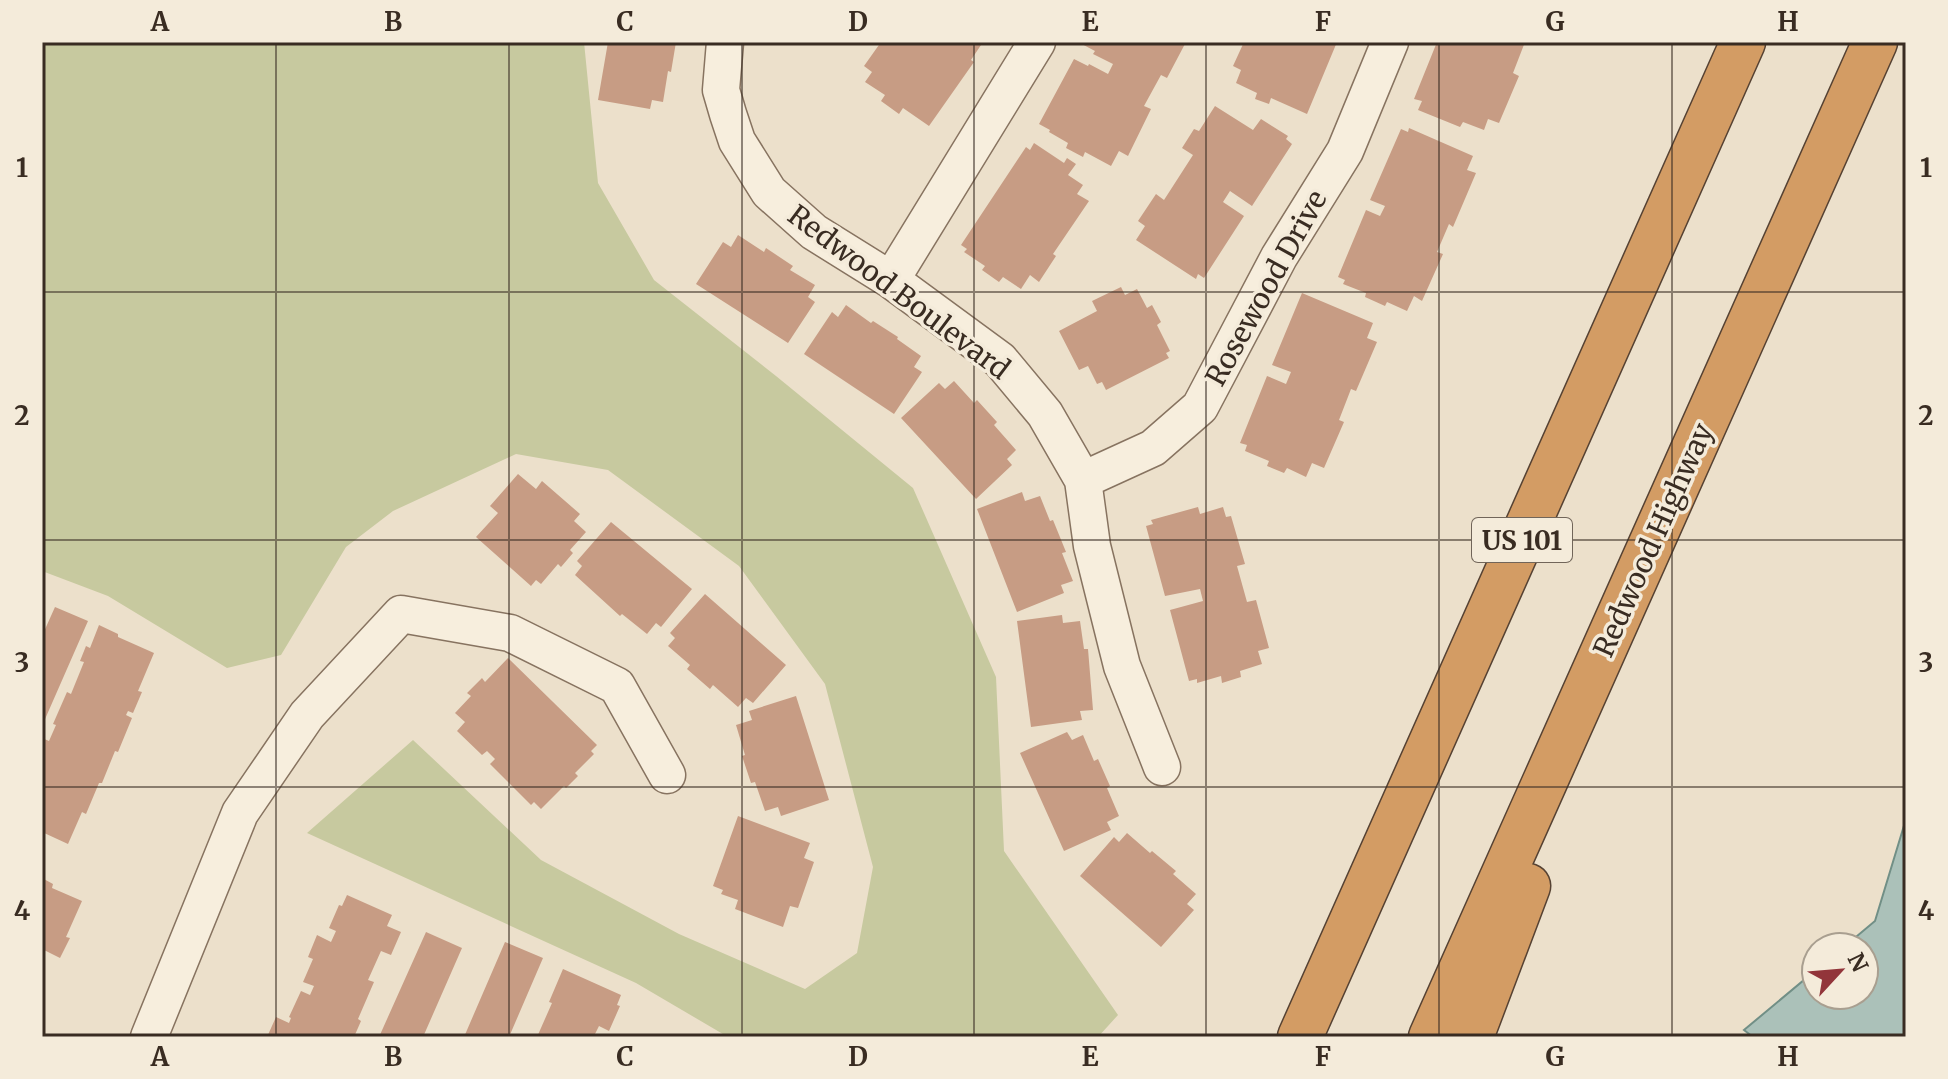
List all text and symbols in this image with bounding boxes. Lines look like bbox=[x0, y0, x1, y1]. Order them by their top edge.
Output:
text: A bbox=[150, 5, 170, 38]
text: B bbox=[384, 5, 402, 38]
text: C bbox=[616, 5, 634, 38]
text: D bbox=[848, 5, 868, 38]
text: E bbox=[1082, 5, 1099, 38]
text: F bbox=[1315, 5, 1331, 38]
text: G bbox=[1546, 5, 1565, 38]
text: H bbox=[1777, 5, 1799, 38]
text: 1 bbox=[16, 151, 28, 184]
text: 1 bbox=[1920, 151, 1932, 184]
street label: Rosewood Drive bbox=[1197, 184, 1335, 392]
street label: Redwood Boulevard bbox=[781, 197, 1017, 387]
text: 2 bbox=[14, 399, 30, 432]
text: 2 bbox=[1918, 399, 1934, 432]
street label: Redwood Highway bbox=[1585, 417, 1721, 663]
road number: US 101 bbox=[1472, 518, 1572, 562]
text: 3 bbox=[15, 646, 29, 679]
text: 3 bbox=[1919, 646, 1933, 679]
text: 4 bbox=[14, 894, 31, 927]
text: 4 bbox=[1918, 894, 1935, 927]
north arrow bbox=[1800, 931, 1880, 1011]
text: N bbox=[1842, 948, 1875, 977]
text: A bbox=[150, 1040, 170, 1073]
text: B bbox=[384, 1040, 402, 1073]
text: C bbox=[616, 1040, 634, 1073]
text: D bbox=[848, 1040, 868, 1073]
text: E bbox=[1082, 1040, 1099, 1073]
text: F bbox=[1315, 1040, 1331, 1073]
text: G bbox=[1546, 1040, 1565, 1073]
text: H bbox=[1777, 1040, 1799, 1073]

